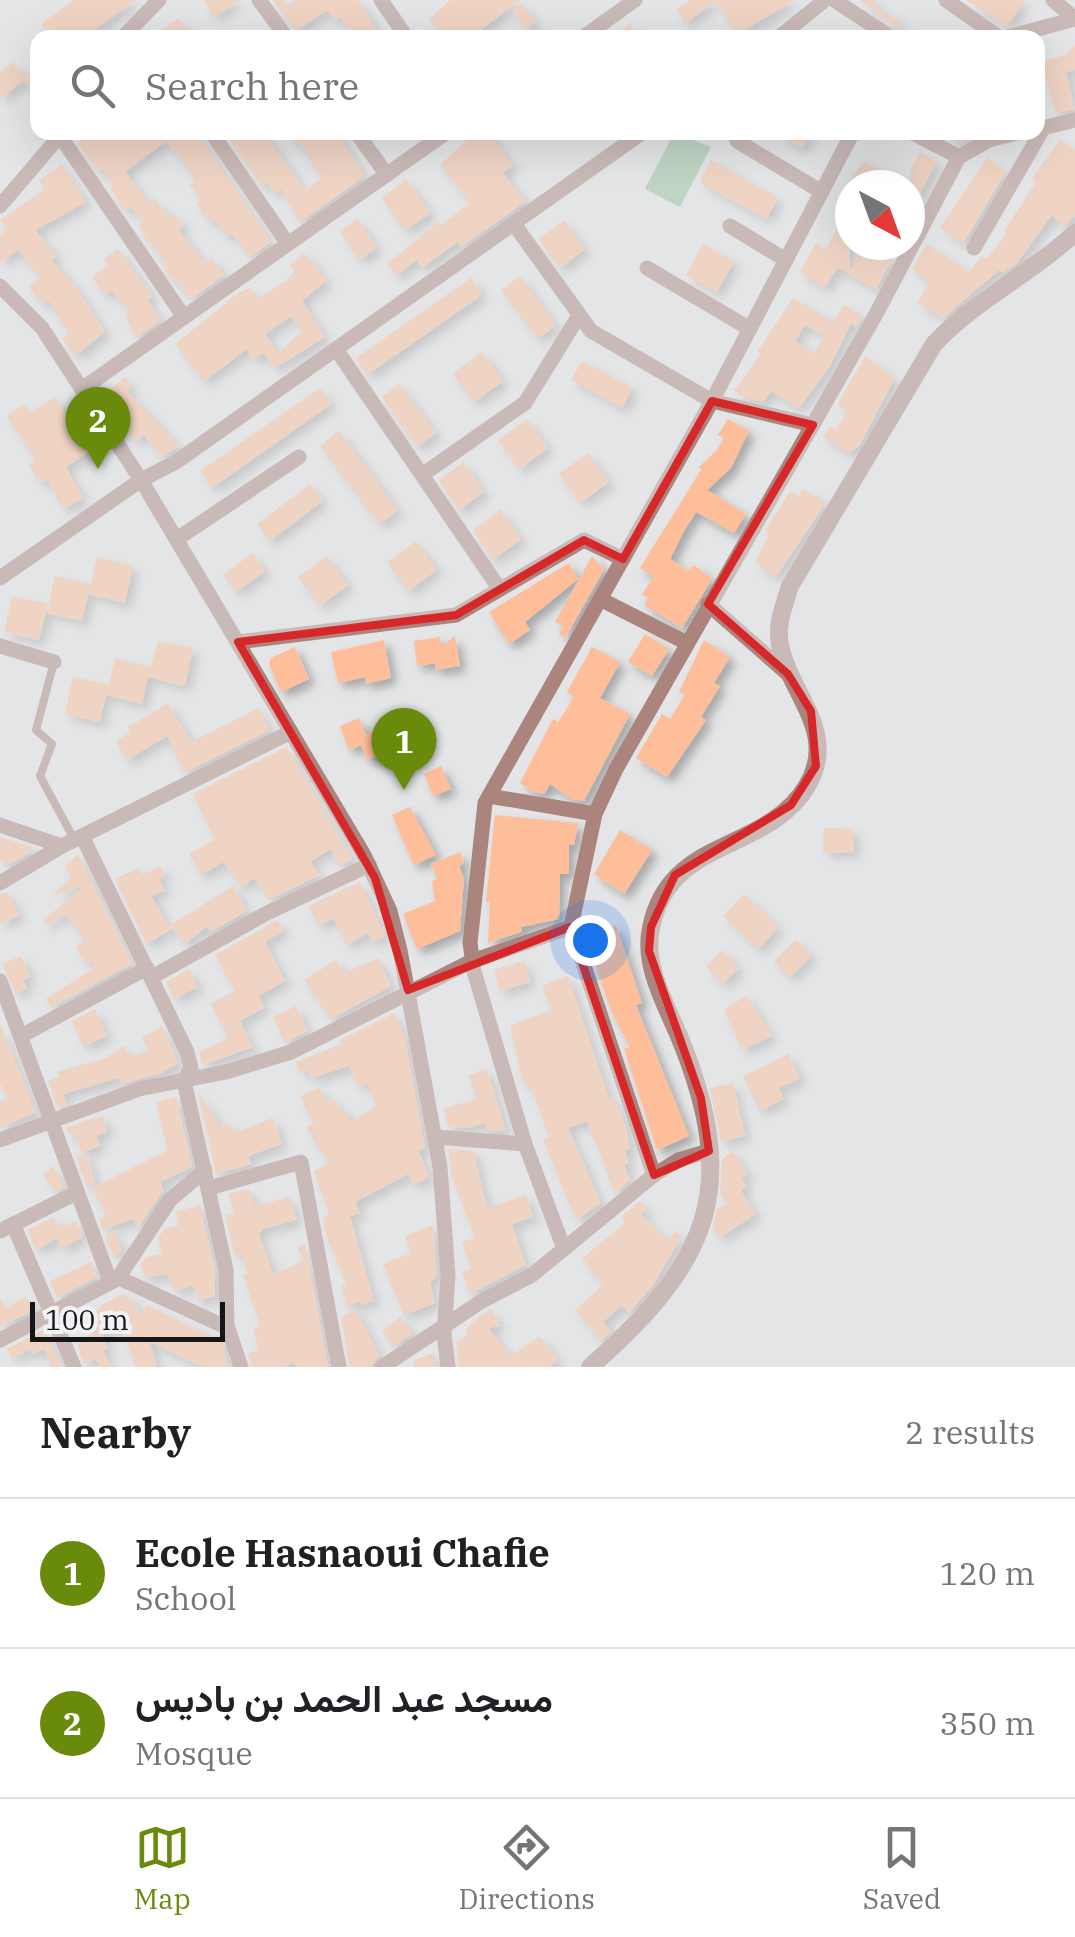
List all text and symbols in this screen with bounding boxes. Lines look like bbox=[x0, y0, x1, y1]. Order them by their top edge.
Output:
search box bbox=[30, 30, 1045, 140]
icon: search bbox=[65, 58, 120, 113]
text: Search here bbox=[145, 61, 359, 110]
north arrow bbox=[835, 170, 925, 260]
pin: 2 bbox=[66, 386, 130, 469]
pin: 1 bbox=[372, 708, 436, 790]
your location bbox=[565, 915, 616, 966]
scale bar bbox=[30, 1297, 225, 1342]
text: 100 m bbox=[45, 1301, 129, 1338]
text: Nearby bbox=[40, 1405, 191, 1460]
text: 2 results bbox=[905, 1411, 1035, 1453]
text: Ecole Hasnaoui Chafie bbox=[135, 1528, 550, 1577]
text: 1 bbox=[63, 1552, 82, 1594]
text: 120 m bbox=[939, 1552, 1035, 1594]
text: School bbox=[135, 1577, 236, 1619]
text: مسجد عبد الحمد بن باديس bbox=[135, 1673, 553, 1722]
text: 2 bbox=[63, 1702, 82, 1744]
text: 350 m bbox=[939, 1702, 1035, 1744]
text: Mosque bbox=[135, 1732, 253, 1774]
tab: Map bbox=[134, 1820, 191, 1917]
tab: Directions bbox=[458, 1820, 595, 1917]
tab: Saved bbox=[863, 1820, 941, 1917]

